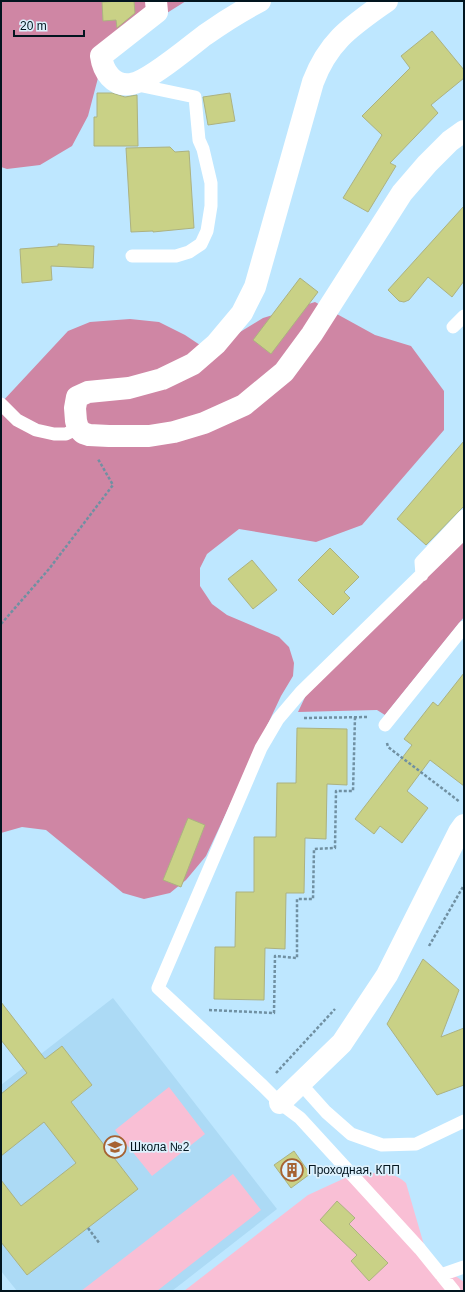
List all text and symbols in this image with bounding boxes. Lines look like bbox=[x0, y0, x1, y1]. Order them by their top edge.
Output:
scale bar bbox=[14, 12, 84, 38]
text: 20 m bbox=[20, 19, 47, 33]
school or university icon: Школа №2 bbox=[102, 1134, 128, 1160]
place label: Школа №2 bbox=[130, 1140, 190, 1154]
building icon: Проходная, КПП bbox=[279, 1157, 305, 1183]
place label: Проходная, КПП bbox=[308, 1163, 400, 1177]

